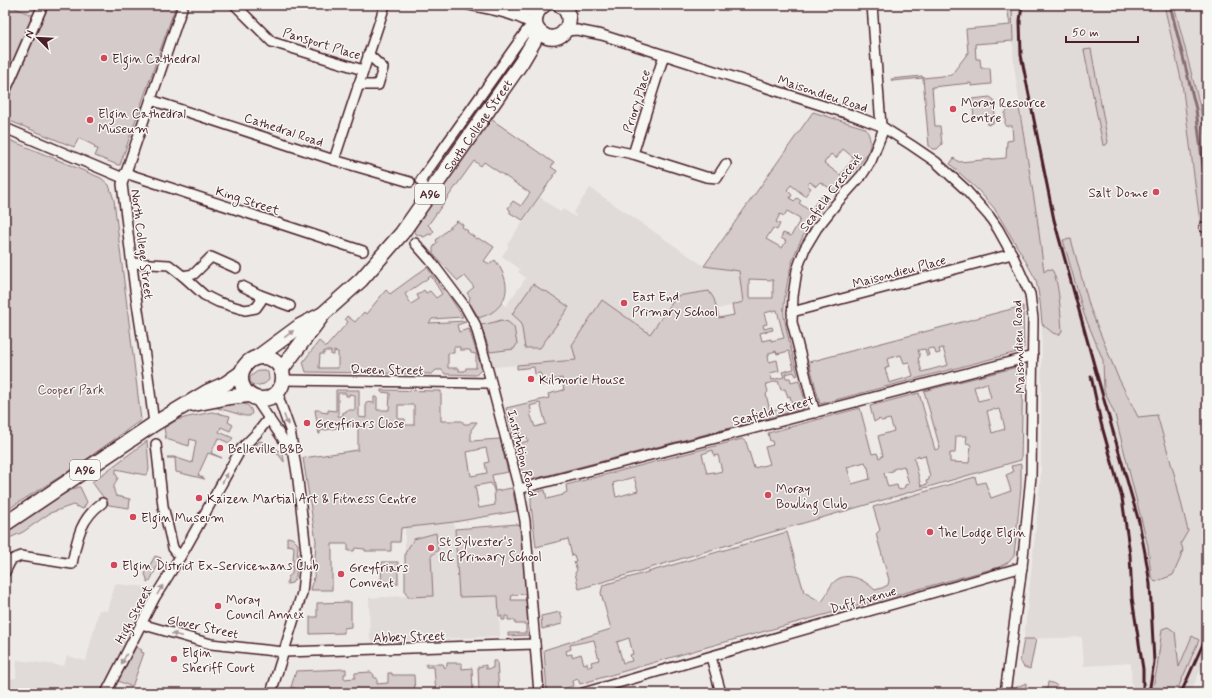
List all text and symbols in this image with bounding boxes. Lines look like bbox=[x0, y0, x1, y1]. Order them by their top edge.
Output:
north arrow bbox=[18, 18, 58, 58]
scale bar bbox=[1066, 18, 1138, 44]
street label: Pansport Place bbox=[281, 25, 363, 64]
text: 50 m bbox=[1072, 25, 1099, 41]
text: N bbox=[22, 28, 38, 41]
place label: Elgin Cathedral bbox=[112, 51, 200, 70]
marker: Elgin Cathedral bbox=[99, 53, 109, 63]
street label: Priory Place bbox=[620, 68, 655, 135]
street label: Maisondieu Road bbox=[775, 72, 870, 117]
street label: South College Street bbox=[441, 76, 517, 176]
place label: Moray Resource Centre bbox=[961, 95, 1046, 127]
marker: Moray Resource Centre bbox=[948, 104, 958, 114]
place label: Elgin Cathedral Museum bbox=[98, 106, 186, 138]
street label: Cathedral Road bbox=[242, 110, 325, 151]
marker: Elgin Cathedral Museum bbox=[85, 115, 95, 125]
street label: Seafield Crescent bbox=[796, 150, 866, 236]
street label: King Street bbox=[213, 183, 282, 221]
road number: A96 bbox=[415, 184, 445, 204]
place label: Salt Dome bbox=[1089, 185, 1148, 202]
marker: Salt Dome bbox=[1151, 187, 1161, 197]
street label: North College Street bbox=[126, 188, 157, 300]
street label: Maisondieu Place bbox=[851, 252, 948, 293]
place label: East End Primary School bbox=[632, 289, 718, 321]
marker: East End Primary School bbox=[619, 298, 629, 308]
street label: Maisondieu Road bbox=[1009, 300, 1030, 394]
one-way arrow bbox=[284, 329, 295, 338]
street label: Queen Street bbox=[350, 361, 424, 380]
place label: Kilmorie House bbox=[539, 372, 625, 389]
marker: Kilmorie House bbox=[526, 374, 536, 384]
park label: Cooper Park bbox=[37, 382, 105, 399]
street label: Seafield Street bbox=[731, 392, 816, 431]
street label: Institution Road bbox=[503, 408, 541, 499]
one-way arrow bbox=[284, 415, 290, 427]
place label: Greyfriars Close bbox=[315, 416, 405, 433]
marker: Greyfriars Close bbox=[302, 418, 312, 428]
place label: Belleville B&B bbox=[228, 441, 303, 458]
marker: Belleville B&B bbox=[215, 443, 225, 453]
road number: A96 bbox=[70, 460, 100, 480]
one-way arrow bbox=[222, 472, 229, 484]
place label: Moray Bowling Club bbox=[776, 481, 848, 515]
marker: Moray Bowling Club bbox=[763, 490, 773, 500]
place label: Kaizen Martial Art & Fitness Centre bbox=[207, 491, 417, 508]
marker: Kaizen Martial Art & Fitness Centre bbox=[194, 493, 204, 503]
place label: Elgin Museum bbox=[141, 510, 224, 529]
marker: Elgin Museum bbox=[128, 512, 138, 522]
place label: The Lodge Elgin bbox=[938, 525, 1026, 544]
marker: The Lodge Elgin bbox=[925, 527, 935, 537]
place label: St Sylvester's RC Primary School bbox=[439, 534, 542, 566]
marker: St Sylvester's RC Primary School bbox=[426, 543, 436, 553]
place label: Elgin District Ex-Servicemans Club bbox=[122, 558, 319, 577]
marker: Elgin District Ex-Servicemans Club bbox=[109, 560, 119, 570]
place label: Greyfriars Convent bbox=[349, 560, 408, 592]
marker: Greyfriars Convent bbox=[336, 569, 346, 579]
street label: High Street bbox=[112, 582, 159, 648]
street label: Duff Avenue bbox=[828, 583, 899, 618]
one-way arrow bbox=[156, 584, 163, 596]
place label: Moray Council Annex bbox=[226, 592, 304, 624]
marker: Moray Council Annex bbox=[213, 601, 223, 611]
street label: Glover Street bbox=[166, 612, 240, 643]
street label: Abbey Street bbox=[373, 628, 445, 647]
one-way arrow bbox=[170, 631, 183, 637]
place label: Elgin Sheriff Court bbox=[182, 645, 255, 677]
one-way arrow bbox=[120, 653, 127, 665]
marker: Elgin Sheriff Court bbox=[169, 654, 179, 664]

